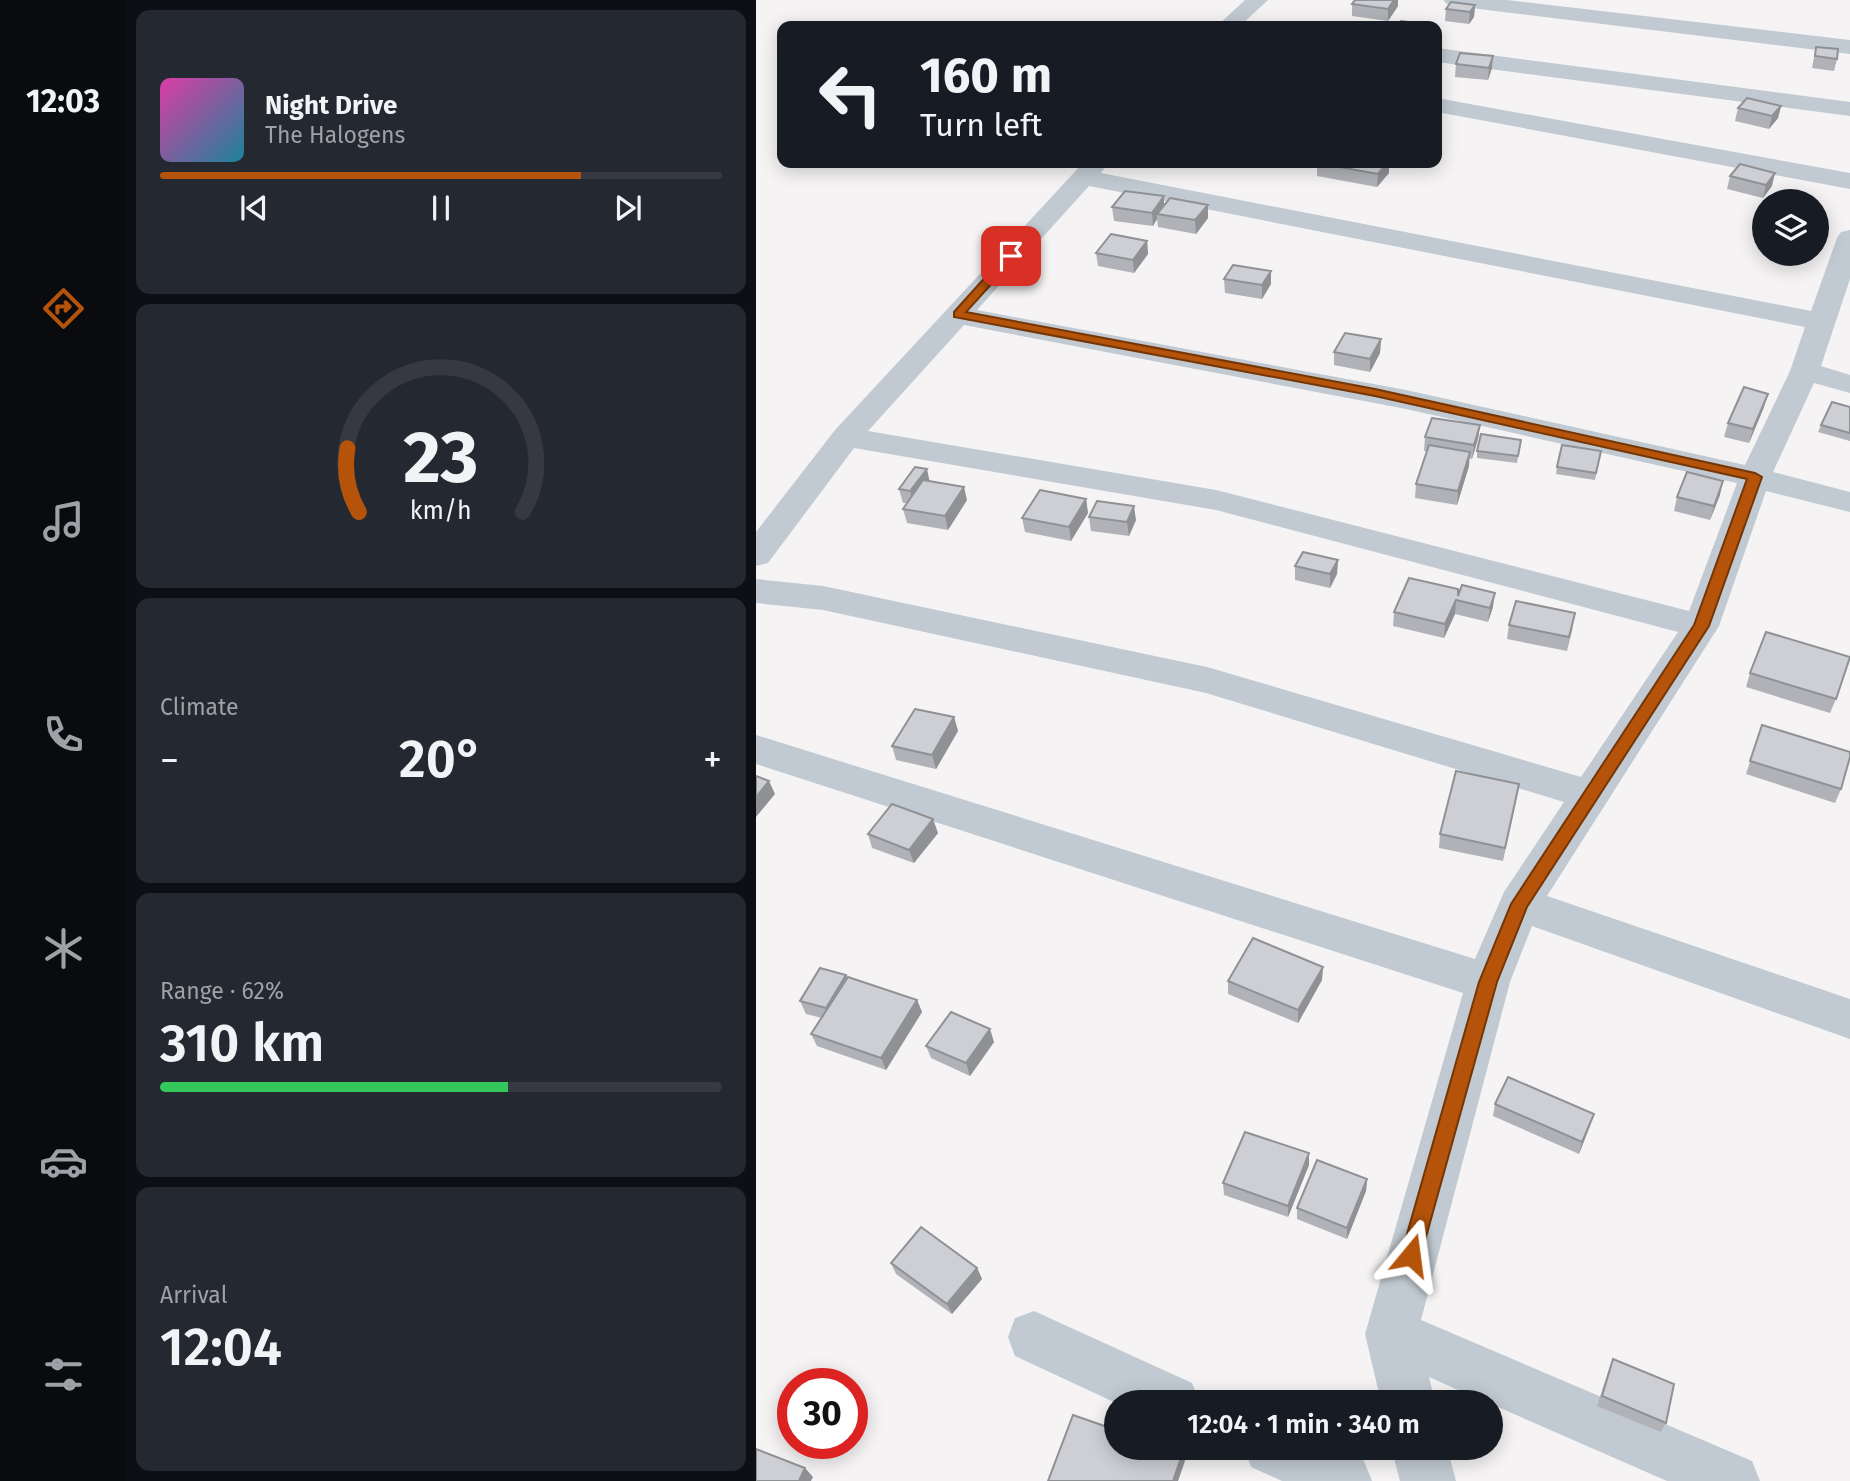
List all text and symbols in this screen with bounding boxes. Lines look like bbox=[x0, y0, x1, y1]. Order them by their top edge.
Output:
text: 160 m bbox=[920, 46, 1052, 105]
icon: left bbox=[805, 49, 896, 140]
text: 12:03 bbox=[26, 82, 100, 120]
text: Night Drive bbox=[265, 90, 397, 121]
text: Turn left bbox=[920, 106, 1042, 144]
text: The Halogens bbox=[265, 121, 405, 149]
icon: previous bbox=[235, 189, 273, 227]
icon: pause bbox=[422, 189, 460, 227]
icon: next bbox=[609, 189, 647, 227]
map controls bbox=[1752, 189, 1829, 266]
button: layers bbox=[1752, 189, 1829, 266]
pin bbox=[981, 226, 1041, 286]
icon: arrive bbox=[992, 237, 1030, 275]
icon: directions bbox=[39, 284, 88, 333]
text: 23 bbox=[403, 415, 479, 502]
text: km/h bbox=[410, 496, 472, 526]
icon: music bbox=[39, 497, 88, 546]
text: Climate bbox=[160, 693, 239, 721]
icon: phone bbox=[39, 710, 88, 759]
text: 20° bbox=[399, 728, 483, 791]
text: − bbox=[160, 737, 179, 783]
text: + bbox=[703, 737, 722, 783]
icon: climate bbox=[39, 924, 88, 973]
text: Range · 62% bbox=[160, 977, 284, 1005]
text: 310 km bbox=[160, 1012, 324, 1075]
icon: car bbox=[39, 1137, 88, 1186]
position arrow bbox=[1374, 1218, 1448, 1292]
text: Arrival bbox=[160, 1281, 227, 1309]
text: 12:04 bbox=[160, 1316, 282, 1379]
icon: filters bbox=[39, 1350, 88, 1399]
speed limit sign: 30 bbox=[777, 1368, 868, 1459]
text: 12:04 · 1 min · 340 m bbox=[1187, 1409, 1420, 1440]

